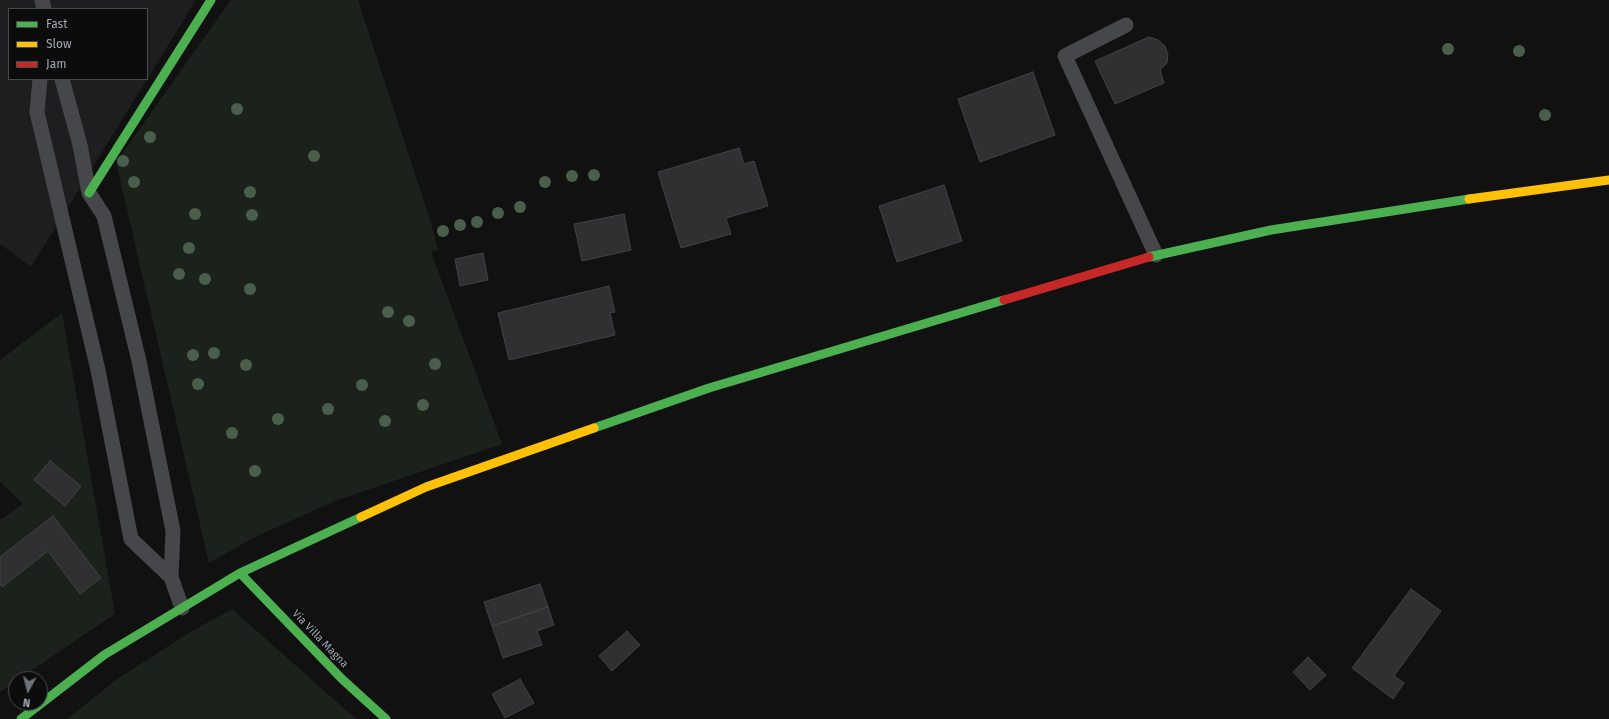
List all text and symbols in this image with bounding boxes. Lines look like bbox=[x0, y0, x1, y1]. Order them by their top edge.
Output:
legend bbox=[8, 8, 148, 80]
text: Fast bbox=[46, 17, 68, 31]
text: Slow bbox=[46, 37, 72, 51]
text: Jam bbox=[46, 57, 66, 71]
street label: Via Villa Magna bbox=[289, 607, 351, 671]
north arrow bbox=[8, 671, 48, 711]
text: N bbox=[22, 696, 31, 709]

